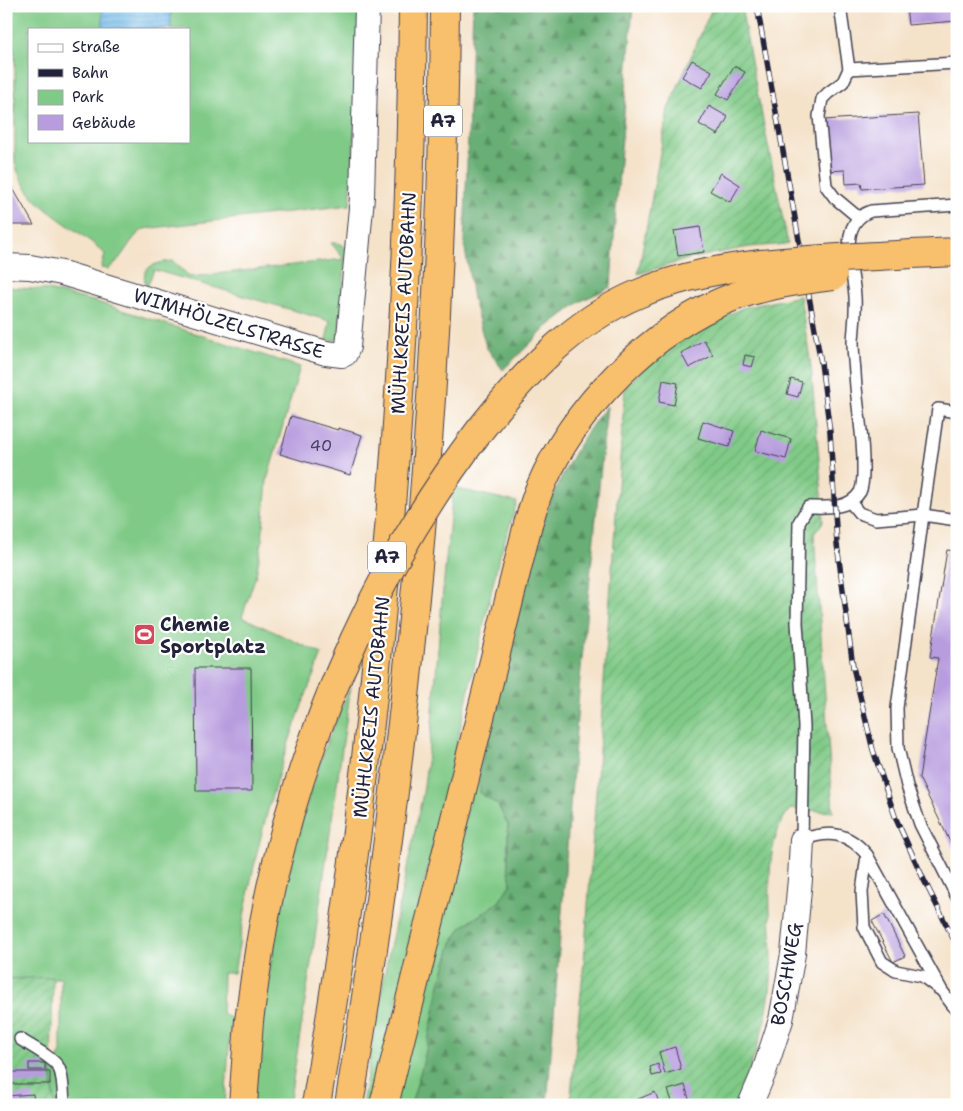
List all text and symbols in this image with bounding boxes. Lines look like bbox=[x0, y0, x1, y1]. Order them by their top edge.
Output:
legend bbox=[28, 28, 190, 142]
text: Straße bbox=[72, 37, 120, 57]
text: Bahn bbox=[72, 63, 108, 83]
text: Park bbox=[72, 87, 104, 107]
road number: A7 bbox=[424, 105, 462, 136]
text: Gebäude bbox=[72, 113, 136, 133]
street label: MÜHLKREIS AUTOBAHN bbox=[385, 191, 422, 415]
street label: WIMHÖLZELSTRASSE bbox=[130, 282, 328, 364]
house number: 40 bbox=[310, 435, 332, 456]
road number: A7 bbox=[368, 542, 406, 572]
street label: MÜHLKREIS AUTOBAHN bbox=[347, 595, 396, 819]
place label: Chemie Sportplatz bbox=[160, 612, 266, 659]
sports icon: Chemie Sportplatz bbox=[132, 623, 156, 647]
street label: BOSCHWEG bbox=[765, 921, 808, 1028]

